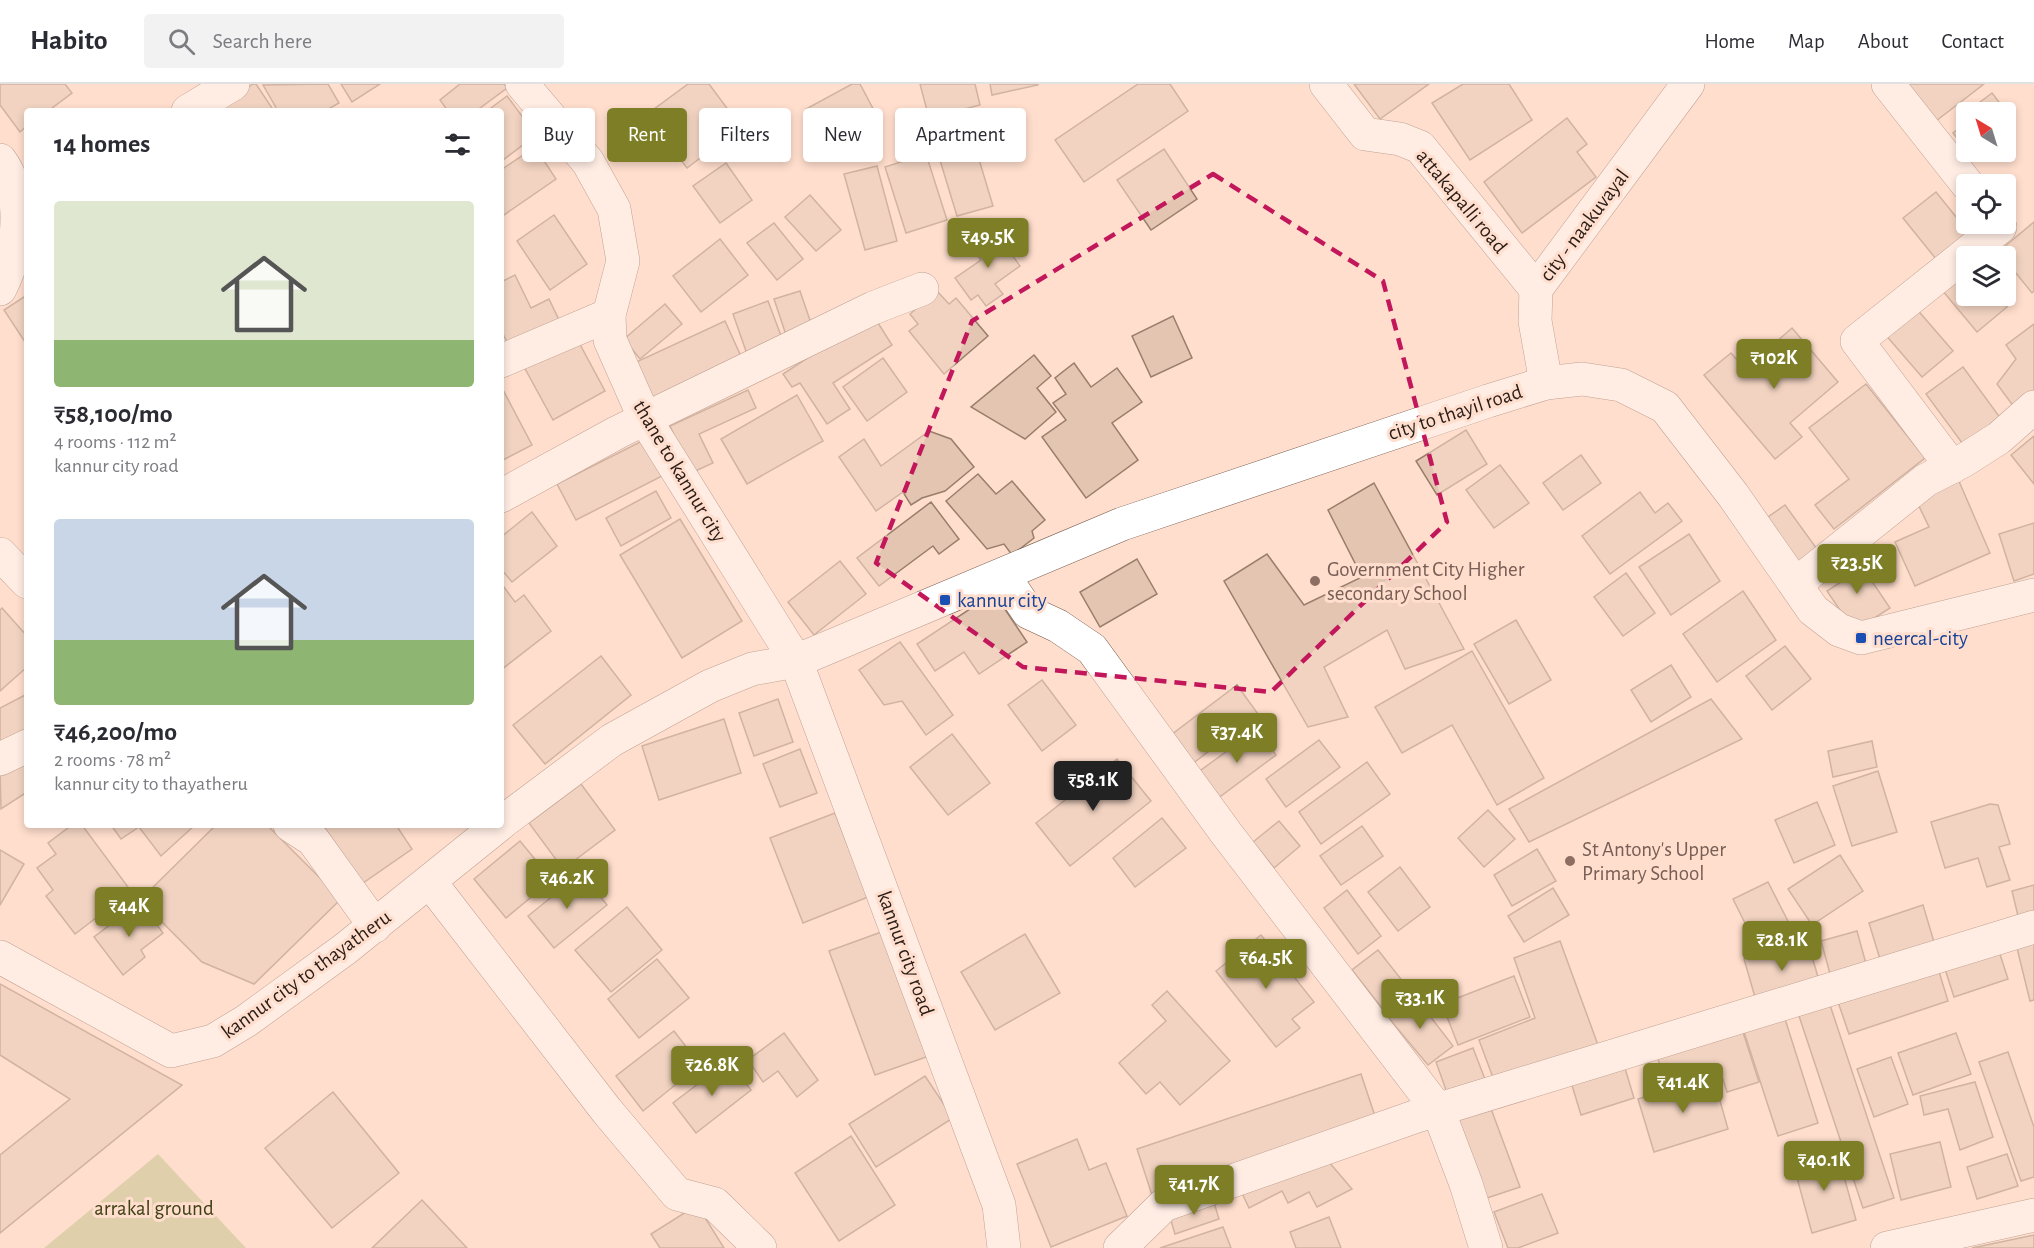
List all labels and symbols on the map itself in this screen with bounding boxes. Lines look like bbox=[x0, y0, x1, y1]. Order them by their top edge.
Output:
north arrow bbox=[1956, 102, 2016, 162]
street label: attakapalli road bbox=[1412, 145, 1511, 257]
street label: city - naakuvayal bbox=[1536, 165, 1633, 285]
pin: ₹49.5K bbox=[939, 218, 1037, 269]
pin: ₹102K bbox=[1732, 339, 1816, 390]
street label: city to thayil road bbox=[1385, 381, 1525, 444]
street label: thane to kannur city bbox=[629, 397, 730, 546]
pin: ₹23.5K bbox=[1808, 544, 1906, 595]
place label: Government City Higher secondary School bbox=[1327, 559, 1525, 604]
marker: Government City Higher secondary School bbox=[1308, 574, 1322, 588]
place label: kannur city bbox=[957, 590, 1047, 611]
marker: kannur city bbox=[938, 593, 952, 607]
place label: neercal-city bbox=[1873, 628, 1968, 649]
marker: neercal-city bbox=[1854, 631, 1868, 645]
pin: ₹37.4K bbox=[1188, 713, 1286, 764]
pin: ₹58.1K bbox=[1044, 761, 1142, 812]
place label: St Antony's Upper Primary School bbox=[1582, 839, 1726, 884]
marker: St Antony's Upper Primary School bbox=[1563, 854, 1577, 868]
pin: ₹46.2K bbox=[518, 859, 616, 910]
pin: ₹44K bbox=[93, 887, 165, 938]
street label: kannur city road bbox=[873, 888, 938, 1018]
street label: kannur city to thayatheru bbox=[218, 906, 395, 1043]
pin: ₹28.1K bbox=[1733, 921, 1831, 972]
pin: ₹64.5K bbox=[1217, 939, 1315, 990]
pin: ₹33.1K bbox=[1371, 979, 1469, 1030]
pin: ₹26.8K bbox=[663, 1046, 761, 1097]
pin: ₹41.4K bbox=[1634, 1063, 1732, 1114]
pin: ₹40.1K bbox=[1775, 1141, 1873, 1192]
pin: ₹41.7K bbox=[1145, 1165, 1243, 1216]
park label: arrakal ground bbox=[94, 1198, 214, 1219]

